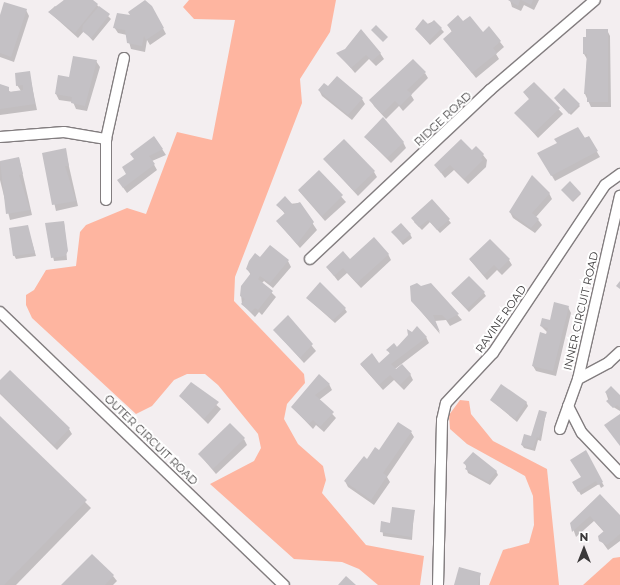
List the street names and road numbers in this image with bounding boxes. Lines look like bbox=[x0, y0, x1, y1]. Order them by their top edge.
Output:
street label: RIDGE ROAD bbox=[412, 89, 474, 149]
street label: INNER CIRCUIT ROAD bbox=[561, 250, 601, 372]
street label: RAVINE ROAD bbox=[473, 283, 529, 355]
street label: OUTER CIRCUIT ROAD bbox=[102, 392, 200, 488]

